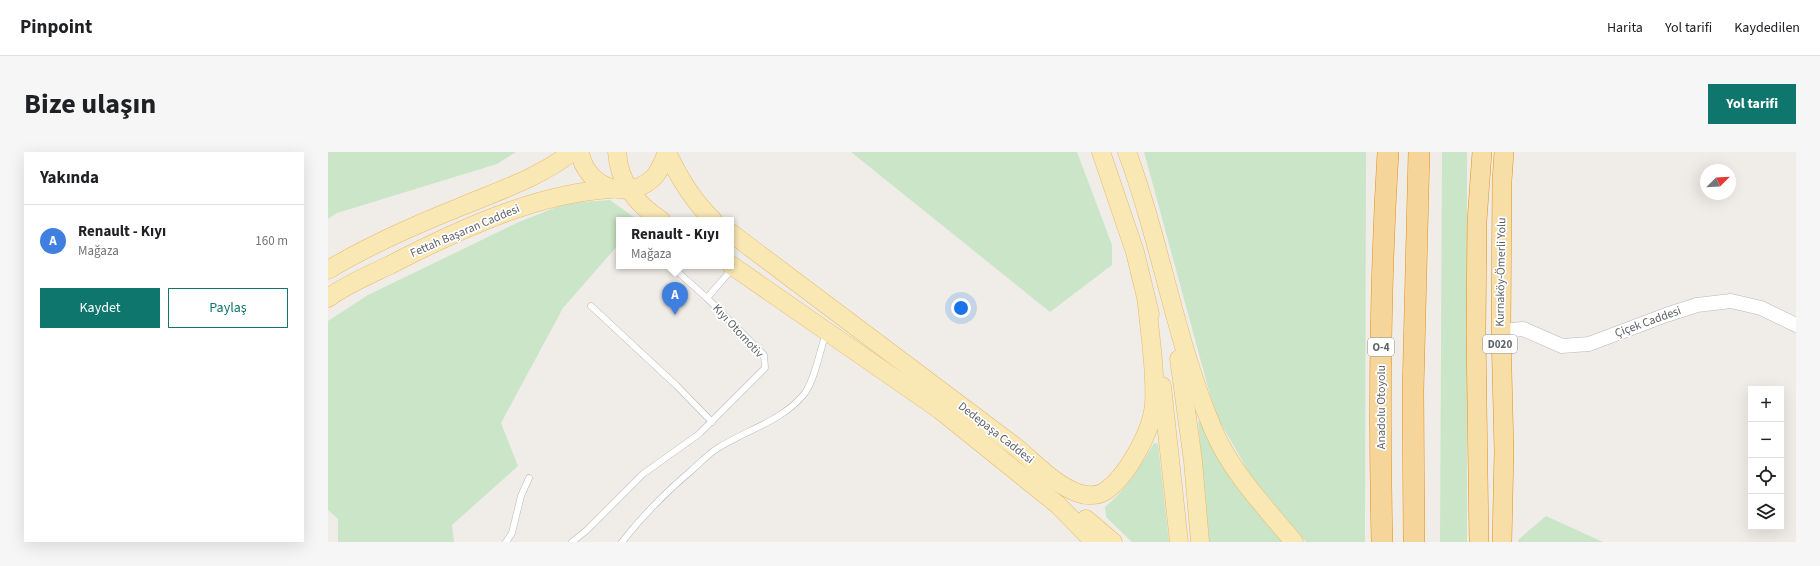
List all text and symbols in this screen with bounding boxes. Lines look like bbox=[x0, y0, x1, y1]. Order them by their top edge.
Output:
text: Pinpoint bbox=[20, 14, 92, 41]
text: Harita bbox=[1607, 18, 1643, 38]
text: Yol tarifi bbox=[1665, 18, 1712, 38]
text: Kaydedilen bbox=[1734, 18, 1800, 38]
text: Bize ulaşın bbox=[24, 84, 156, 124]
button: Yol tarifi bbox=[1708, 84, 1796, 124]
north arrow bbox=[1700, 164, 1736, 200]
text: Yakında bbox=[40, 166, 99, 190]
street label: Fettah Başaran Caddesi bbox=[408, 200, 522, 262]
popup bbox=[616, 217, 734, 269]
street label: Kurnaköy-Ömerli Yolu bbox=[1492, 217, 1510, 327]
text: Renault - Kıyı bbox=[78, 221, 166, 242]
text: Renault - Kıyı bbox=[631, 224, 719, 245]
text: A bbox=[49, 232, 57, 250]
text: 160 m bbox=[255, 232, 288, 250]
text: Mağaza bbox=[78, 242, 119, 260]
text: Mağaza bbox=[631, 245, 672, 263]
pin: A bbox=[662, 282, 688, 315]
button: Kaydet bbox=[40, 288, 160, 328]
button: Paylaş bbox=[168, 288, 288, 328]
your location bbox=[951, 298, 971, 318]
street label: Kıyı Otomotiv bbox=[709, 300, 768, 362]
street label: Çiçek Caddesi bbox=[1612, 302, 1684, 342]
road number: D020 bbox=[1483, 335, 1517, 353]
road number: O-4 bbox=[1368, 338, 1394, 356]
street label: Anadolu Otoyolu bbox=[1373, 365, 1390, 449]
map controls bbox=[1748, 386, 1784, 530]
button: + bbox=[1748, 386, 1784, 422]
street label: Dedepaşa Caddesi bbox=[954, 398, 1038, 468]
button: − bbox=[1748, 422, 1784, 458]
button: locate bbox=[1748, 458, 1784, 494]
button: layers bbox=[1748, 494, 1784, 530]

